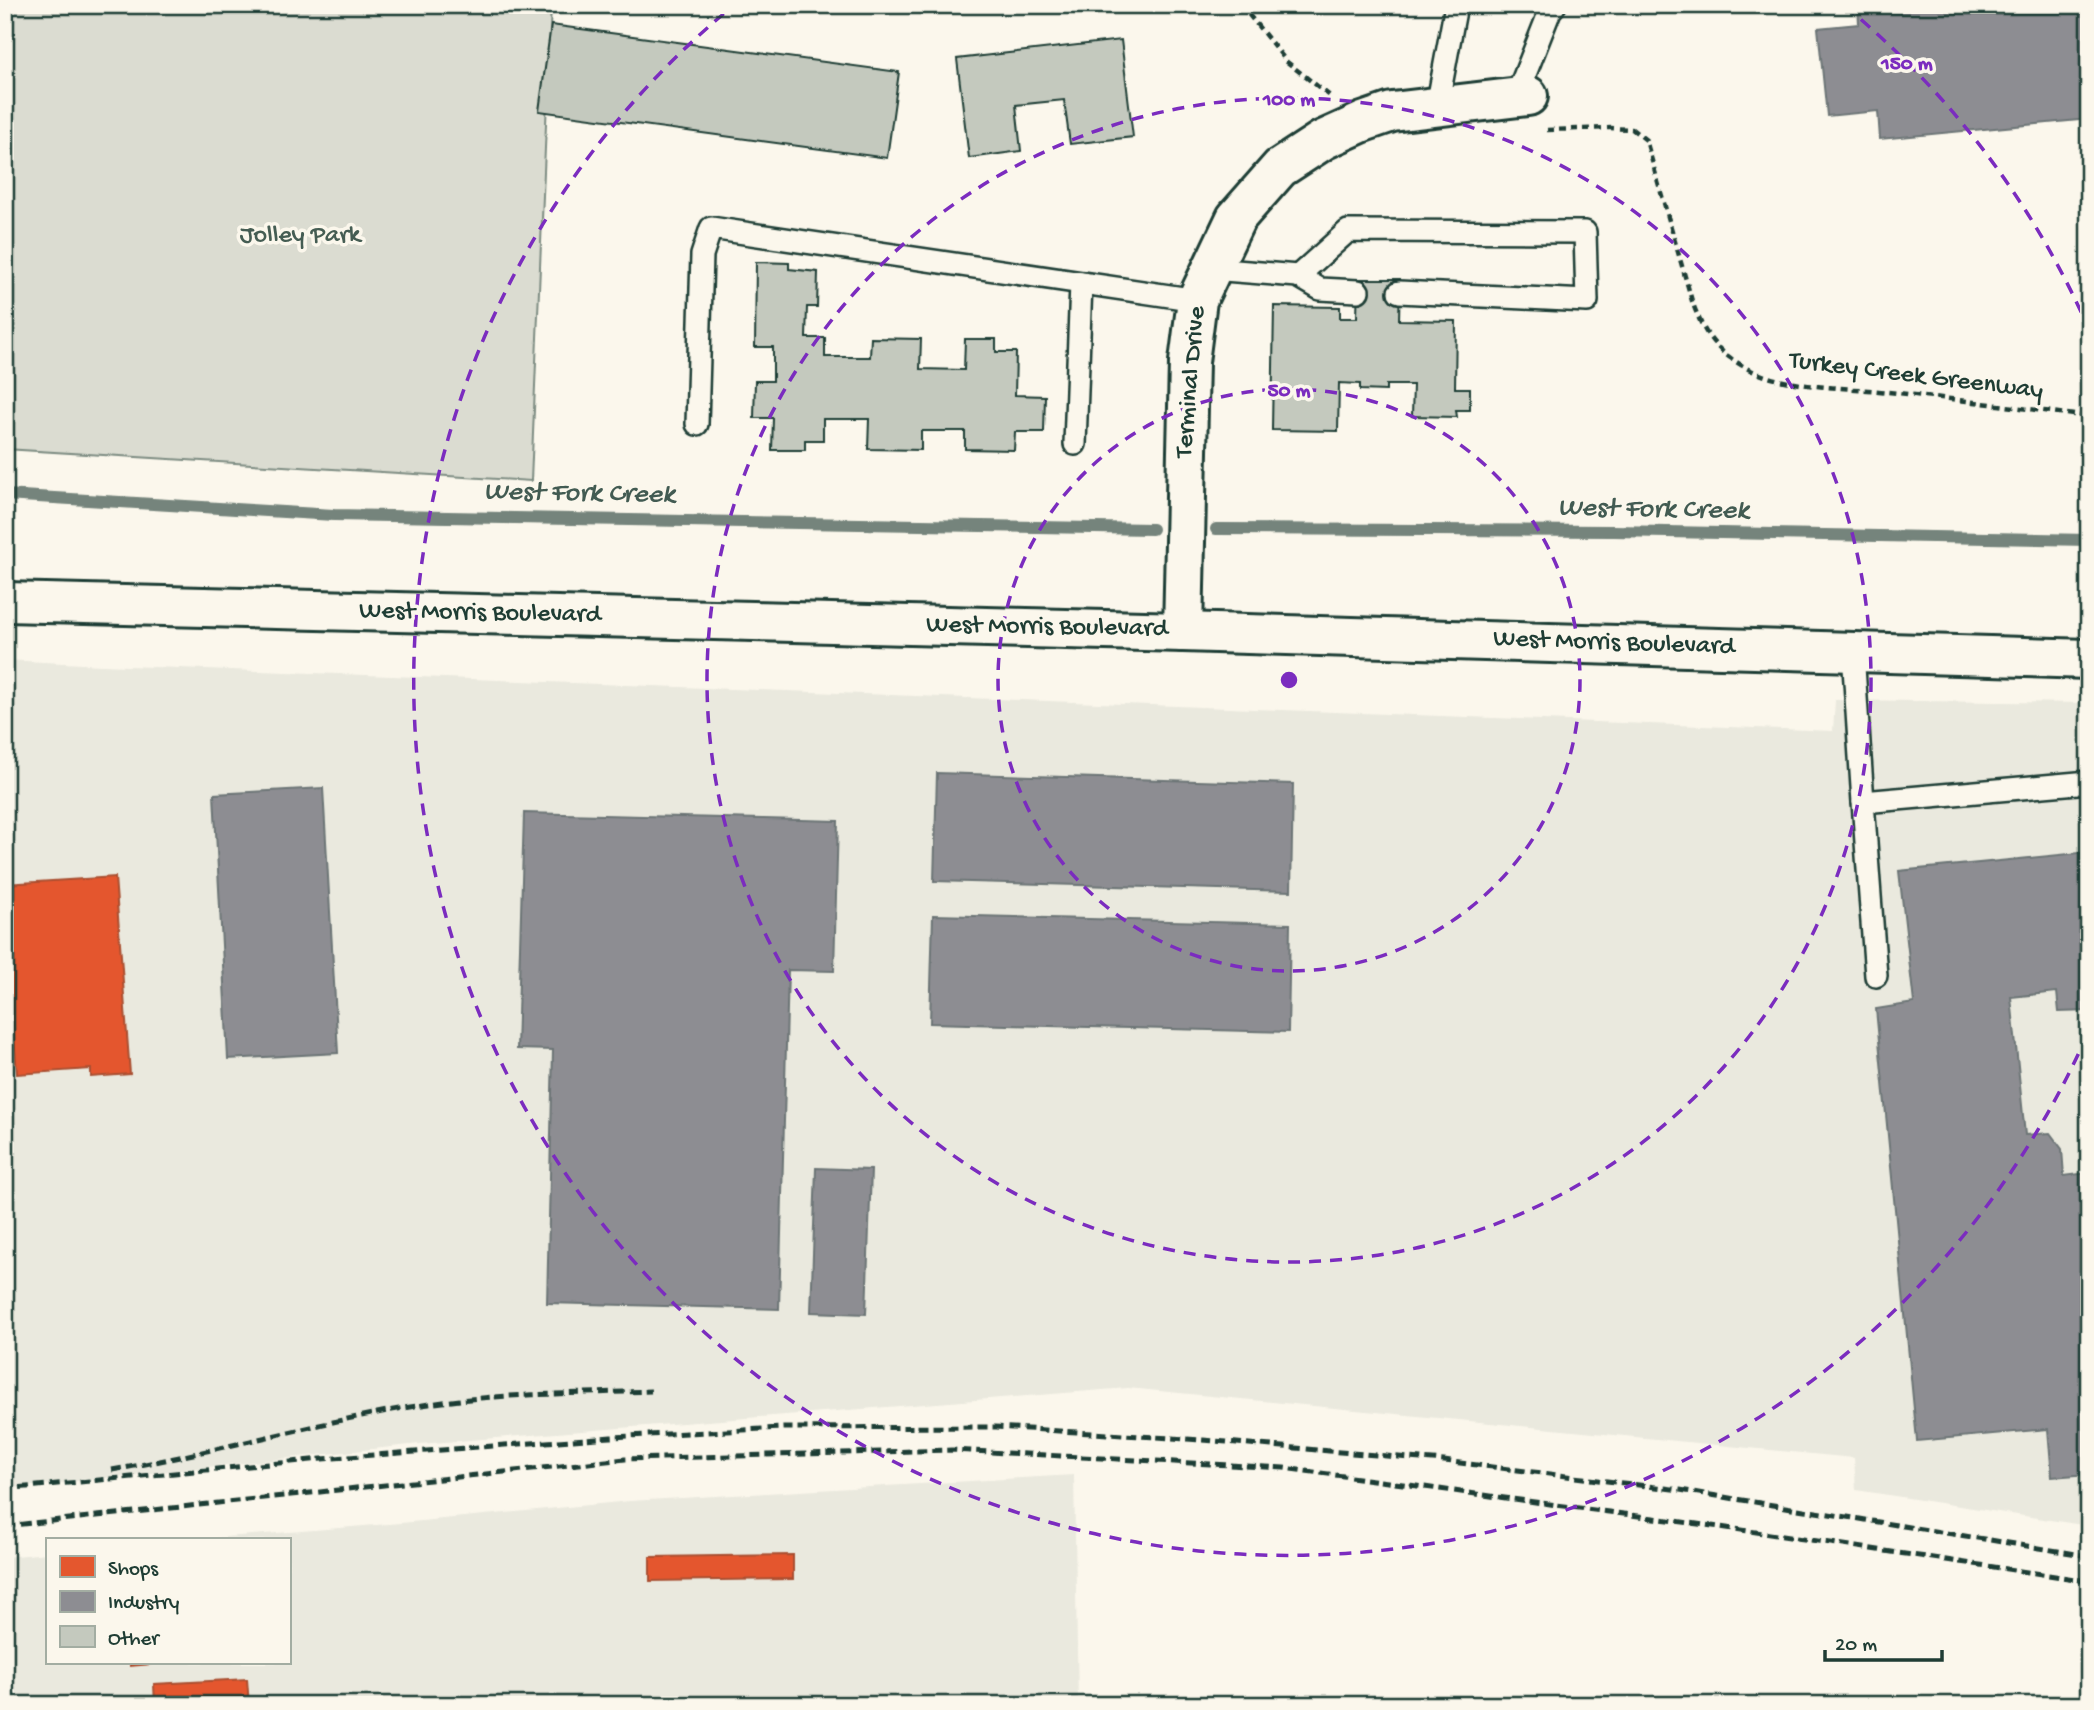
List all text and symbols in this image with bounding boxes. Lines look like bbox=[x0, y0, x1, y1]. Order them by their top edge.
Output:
text: 150 m bbox=[1880, 53, 1933, 78]
text: 100 m bbox=[1262, 89, 1315, 114]
park label: Jolley Park bbox=[240, 221, 363, 252]
street label: Terminal Drive bbox=[1170, 304, 1214, 461]
street label: Turkey Creek Greenway bbox=[1785, 346, 2045, 408]
text: 50 m bbox=[1268, 380, 1311, 405]
water label: West Fork Creek bbox=[483, 476, 677, 512]
water label: West Fork Creek bbox=[1557, 492, 1751, 528]
street label: West Morris Boulevard bbox=[359, 596, 603, 632]
street label: West Morris Boulevard bbox=[926, 610, 1170, 646]
street label: West Morris Boulevard bbox=[1493, 624, 1737, 664]
centre of rings bbox=[1277, 668, 1301, 692]
legend bbox=[46, 1538, 290, 1664]
text: Shops bbox=[108, 1558, 159, 1583]
text: Industry bbox=[108, 1592, 179, 1617]
scale bar bbox=[1825, 1619, 1942, 1663]
text: Other bbox=[108, 1628, 160, 1653]
text: 20 m bbox=[1835, 1634, 1877, 1659]

